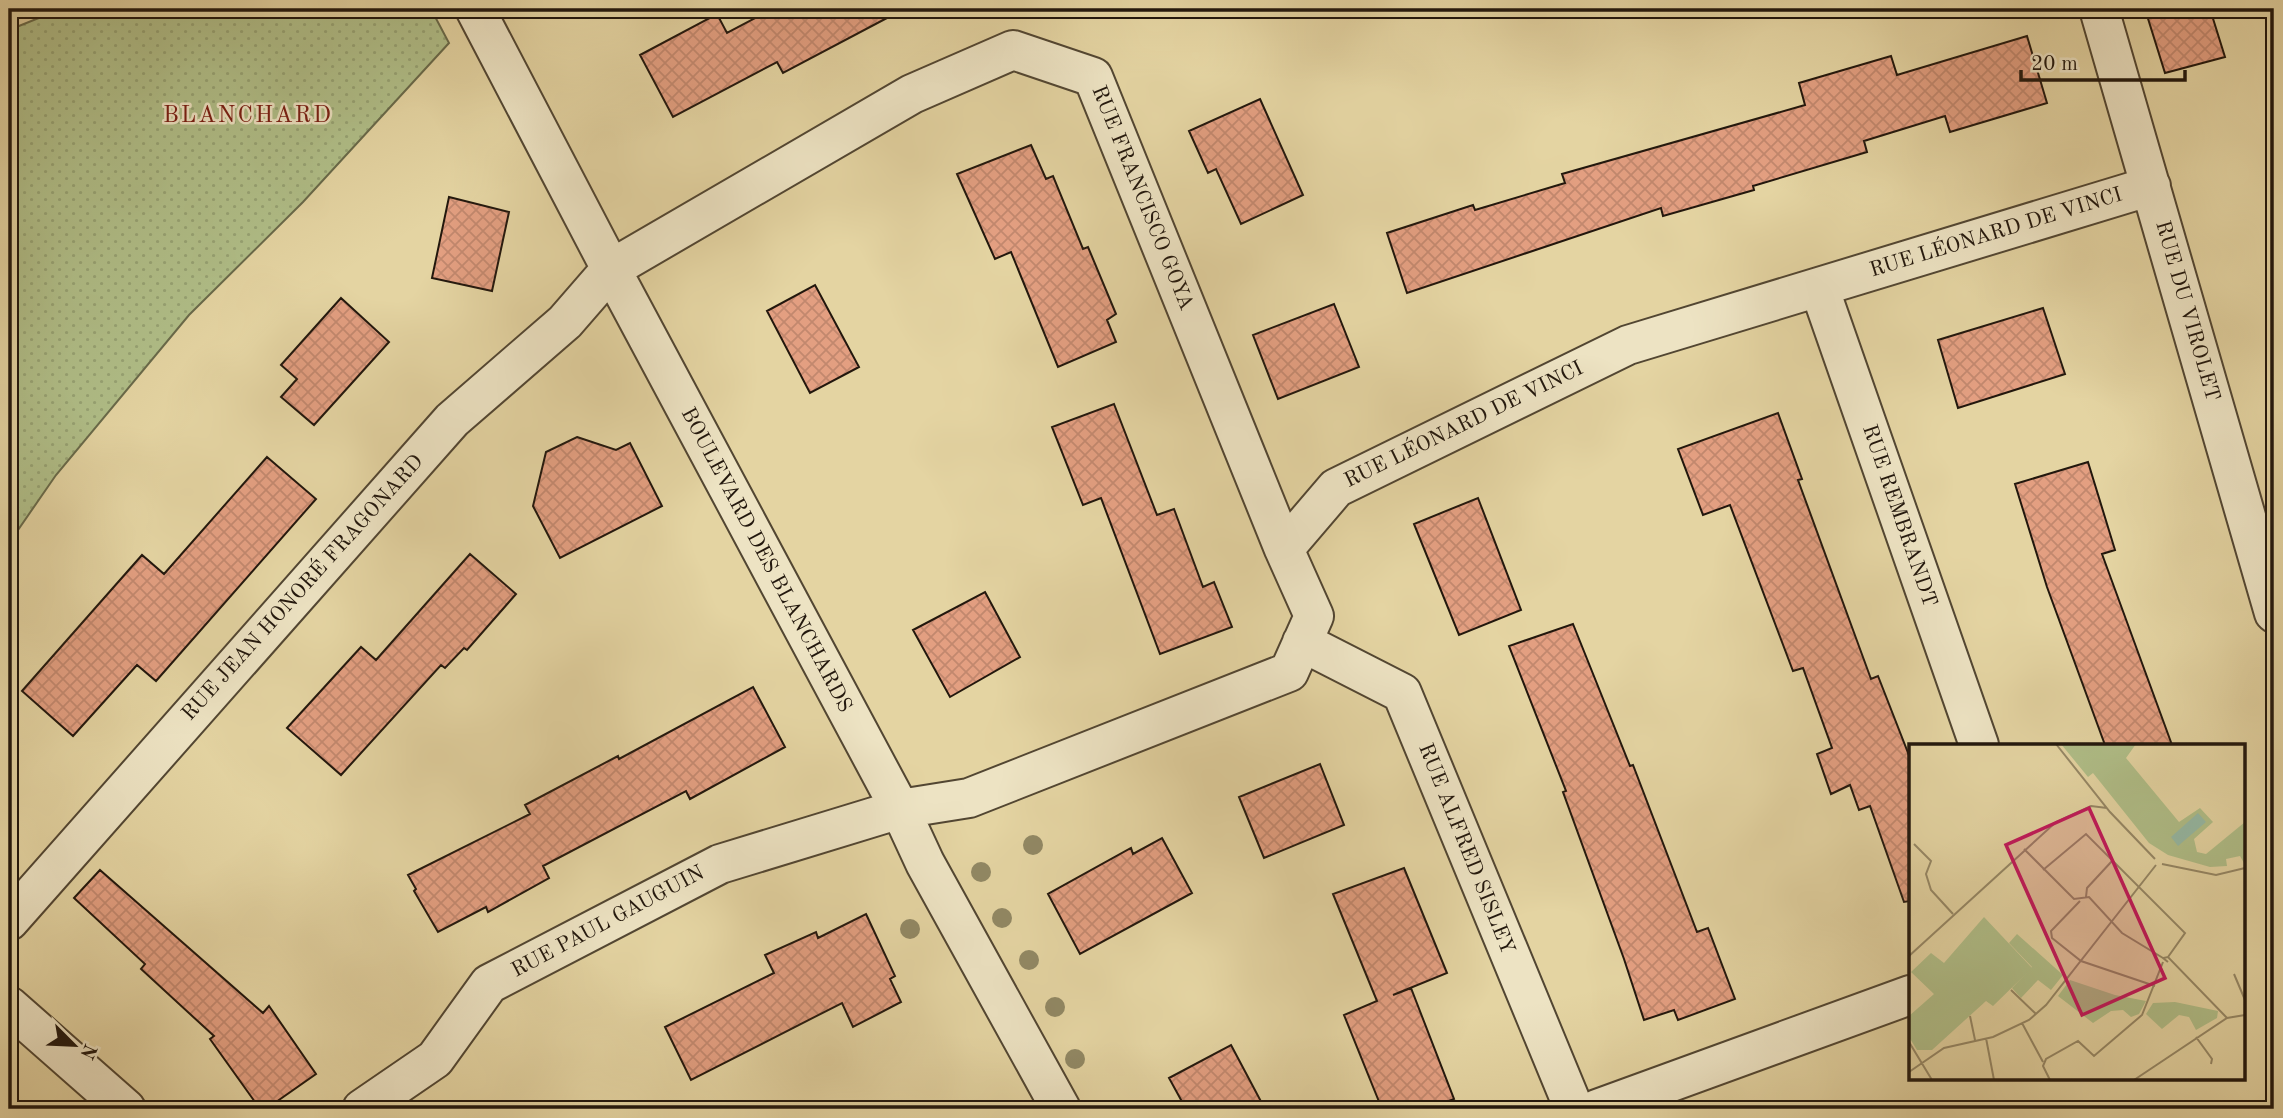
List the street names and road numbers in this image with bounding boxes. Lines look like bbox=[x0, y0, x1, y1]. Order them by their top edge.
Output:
street label: RUE FRANCISCO GOYA bbox=[1087, 83, 1197, 313]
street label: RUE LÉONARD DE VINCI bbox=[1866, 181, 2125, 281]
street label: RUE DU VIROLET bbox=[2151, 218, 2223, 404]
street label: RUE LÉONARD DE VINCI bbox=[1340, 354, 1587, 492]
street label: BOULEVARD DES BLANCHARDS bbox=[677, 404, 855, 716]
street label: RUE REMBRANDT bbox=[1858, 422, 1940, 610]
street label: RUE JEAN HONORÉ FRAGONARD bbox=[175, 448, 428, 725]
street label: RUE ALFRED SISLEY bbox=[1414, 741, 1518, 957]
street label: RUE PAUL GAUGUIN bbox=[508, 862, 708, 982]

